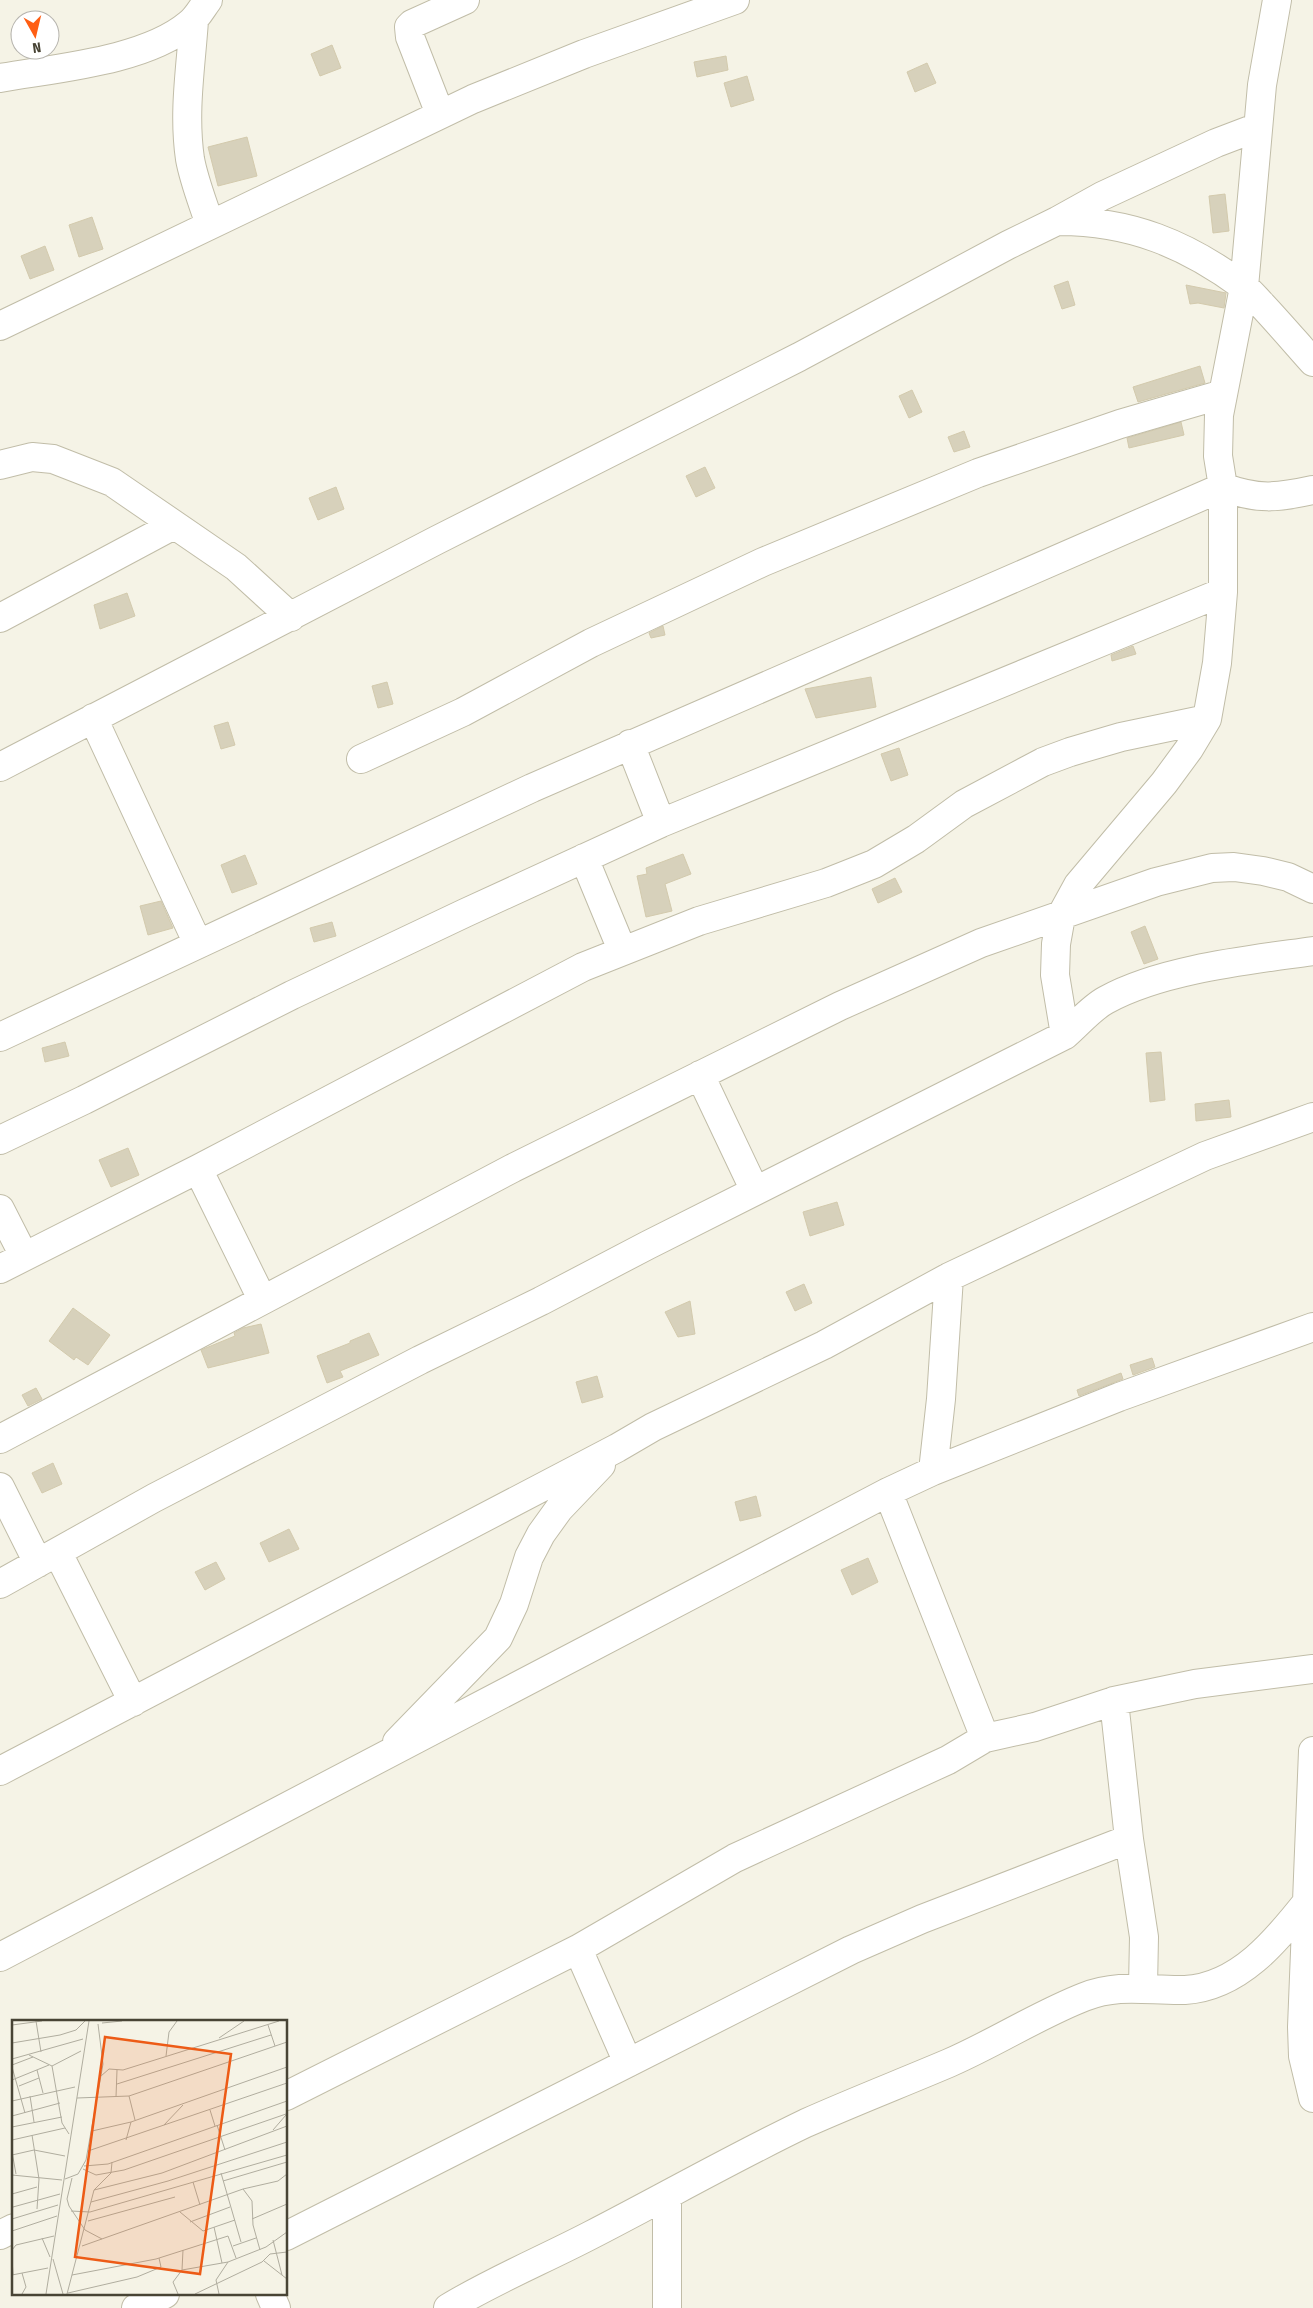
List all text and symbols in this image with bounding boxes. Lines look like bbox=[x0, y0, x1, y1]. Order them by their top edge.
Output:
north arrow bbox=[10, 10, 60, 60]
text: N bbox=[31, 38, 42, 56]
inset map bbox=[12, 2020, 288, 2296]

